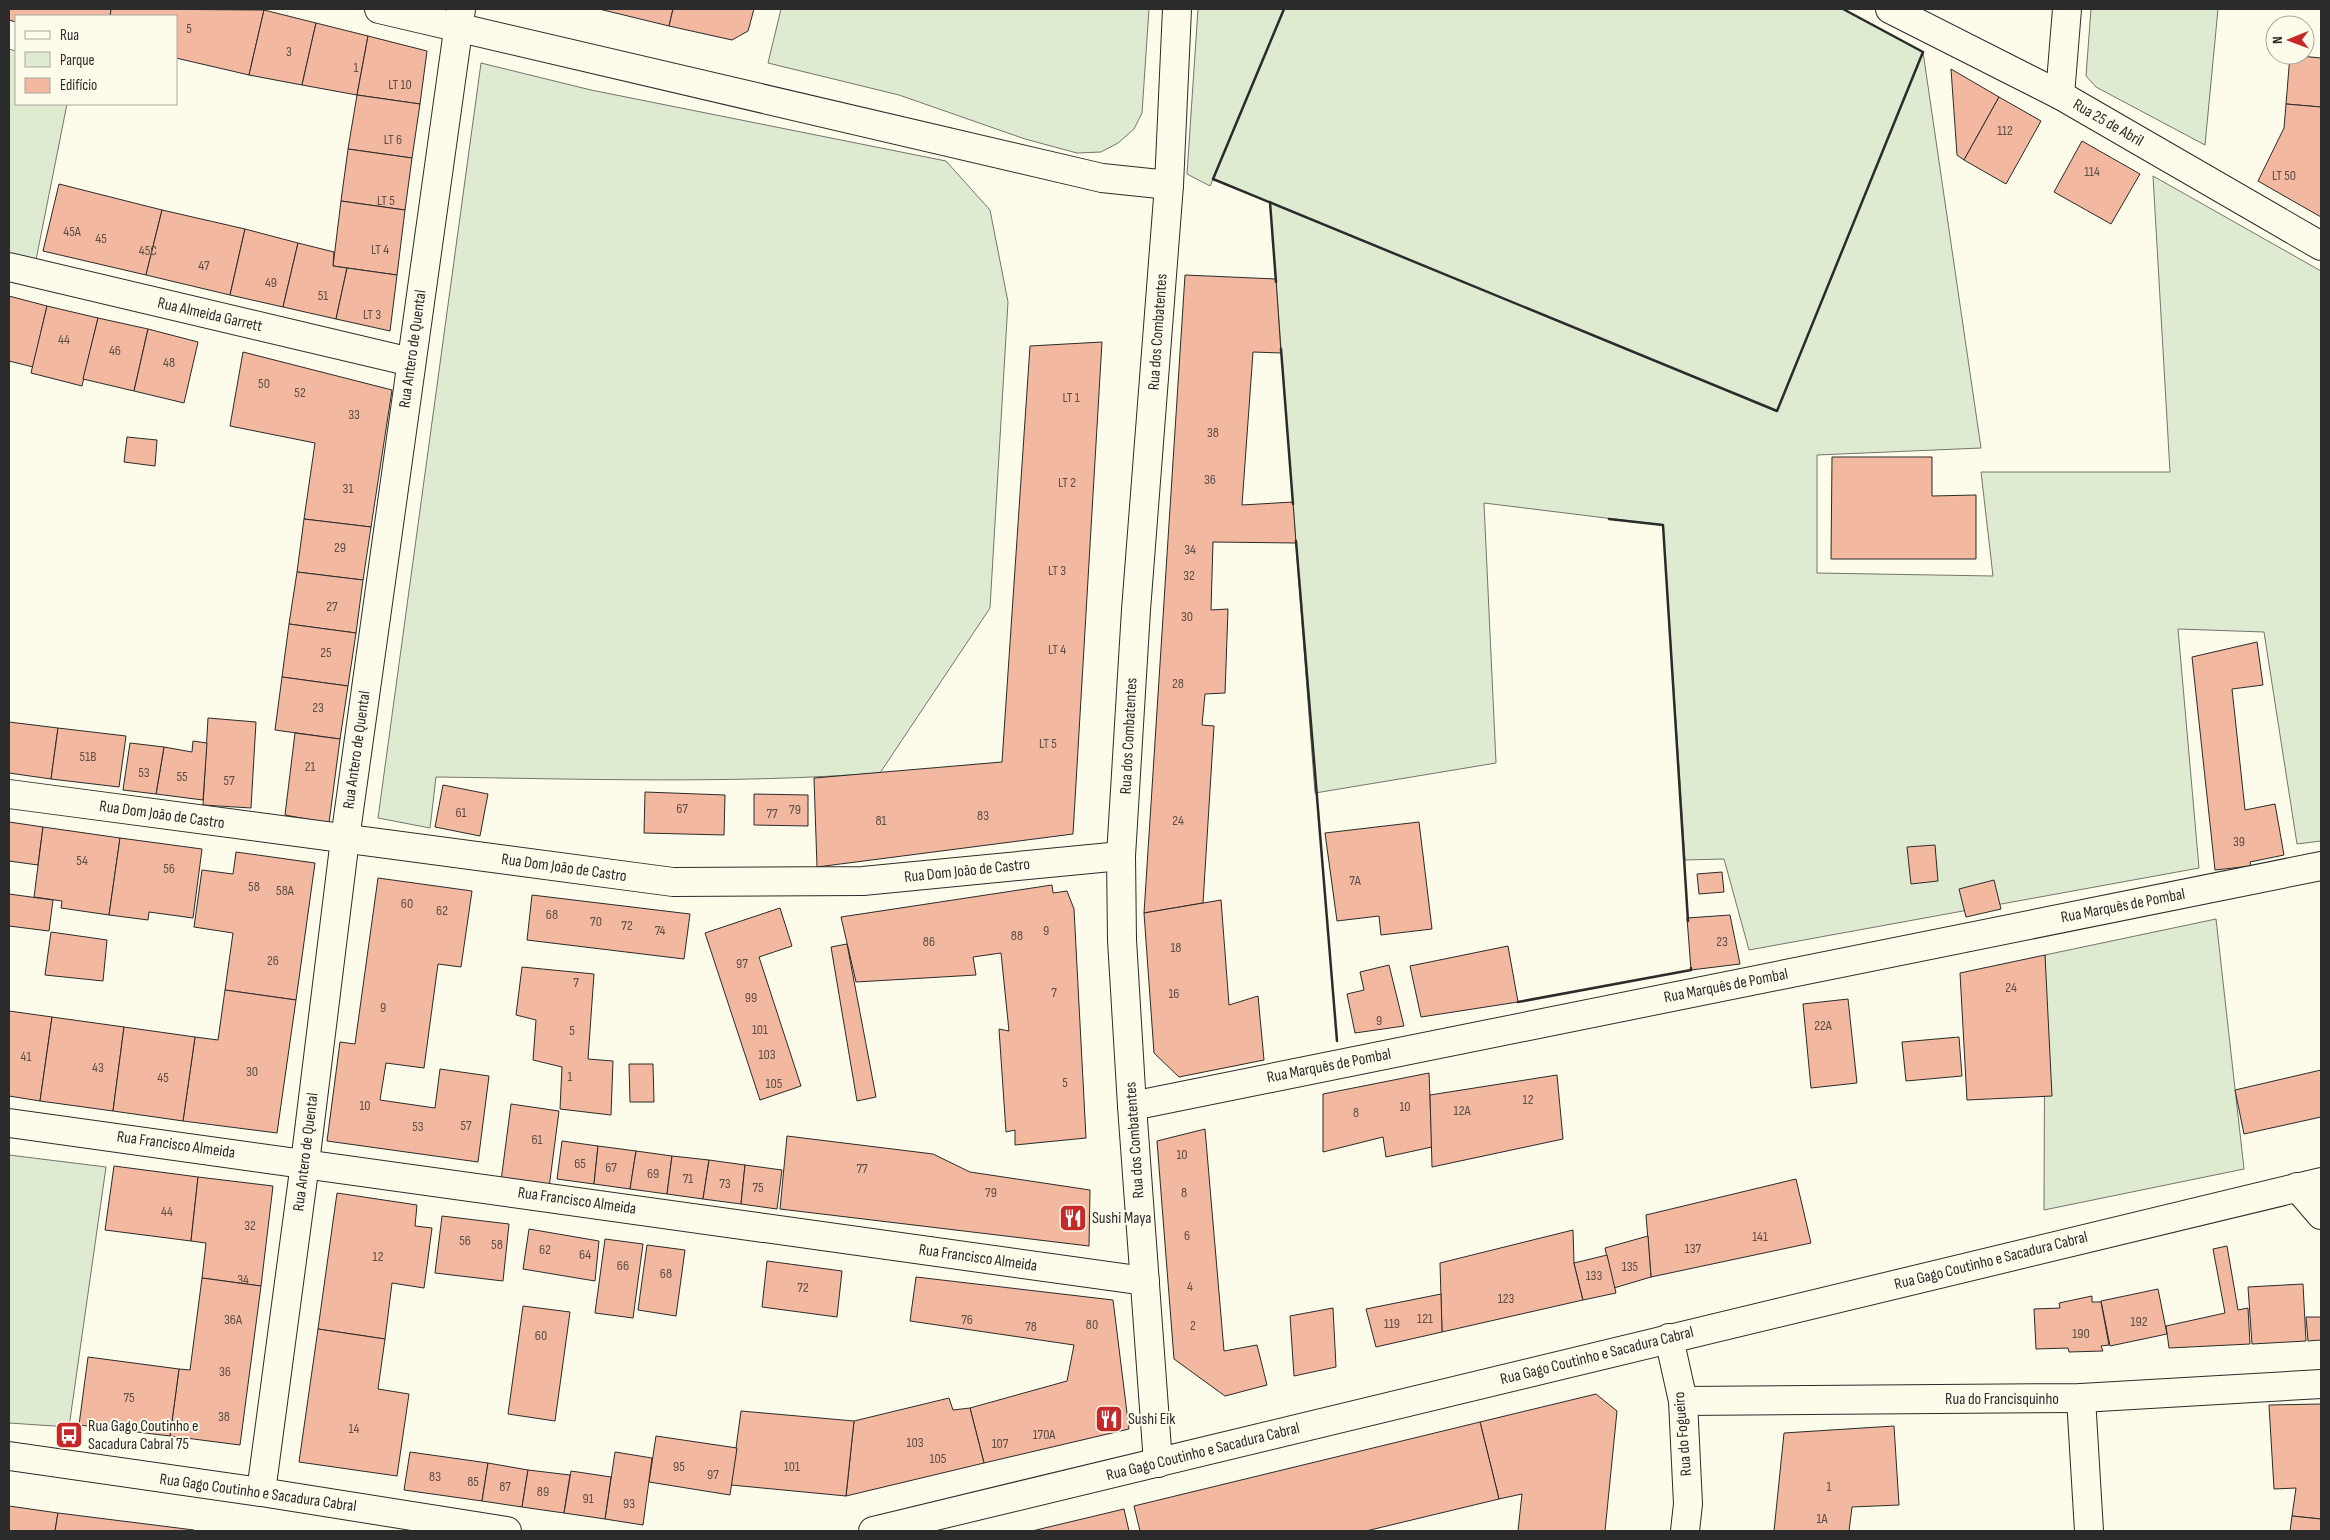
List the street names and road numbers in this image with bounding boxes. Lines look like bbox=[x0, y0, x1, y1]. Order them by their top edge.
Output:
street label: Rua 25 de Abril bbox=[2069, 95, 2147, 151]
street label: Rua dos Combatentes bbox=[1144, 273, 1172, 391]
street label: Rua Antero de Quental bbox=[395, 289, 431, 409]
street label: Rua Almeida Garrett bbox=[156, 294, 264, 336]
street label: Rua dos Combatentes bbox=[1116, 677, 1142, 795]
street label: Rua Antero de Quental bbox=[339, 690, 375, 810]
street label: Rua Dom João de Castro bbox=[98, 797, 226, 833]
street label: Rua Dom João de Castro bbox=[500, 850, 628, 886]
street label: Rua Dom João de Castro bbox=[903, 855, 1031, 887]
street label: Rua Marquês de Pombal bbox=[2059, 885, 2187, 927]
street label: Rua Marquês de Pombal bbox=[1662, 965, 1790, 1007]
street label: Rua Marquês de Pombal bbox=[1265, 1045, 1393, 1087]
street label: Rua dos Combatentes bbox=[1121, 1081, 1149, 1199]
street label: Rua Antero de Quental bbox=[289, 1092, 323, 1212]
street label: Rua Francisco Almeida bbox=[116, 1127, 236, 1163]
street label: Rua Francisco Almeida bbox=[517, 1183, 637, 1219]
street label: Rua Gago Coutinho e Sacadura Cabral bbox=[1892, 1228, 2090, 1294]
street label: Rua Francisco Almeida bbox=[918, 1240, 1038, 1276]
street label: Rua Gago Coutinho e Sacadura Cabral bbox=[1498, 1323, 1696, 1389]
street label: Rua do Francisquinho bbox=[1945, 1390, 2059, 1409]
street label: Rua do Fogueiro bbox=[1670, 1391, 1696, 1477]
street label: Rua Gago Coutinho e Sacadura Cabral bbox=[1104, 1419, 1302, 1485]
street label: Rua Gago Coutinho e Sacadura Cabral bbox=[158, 1470, 358, 1516]

